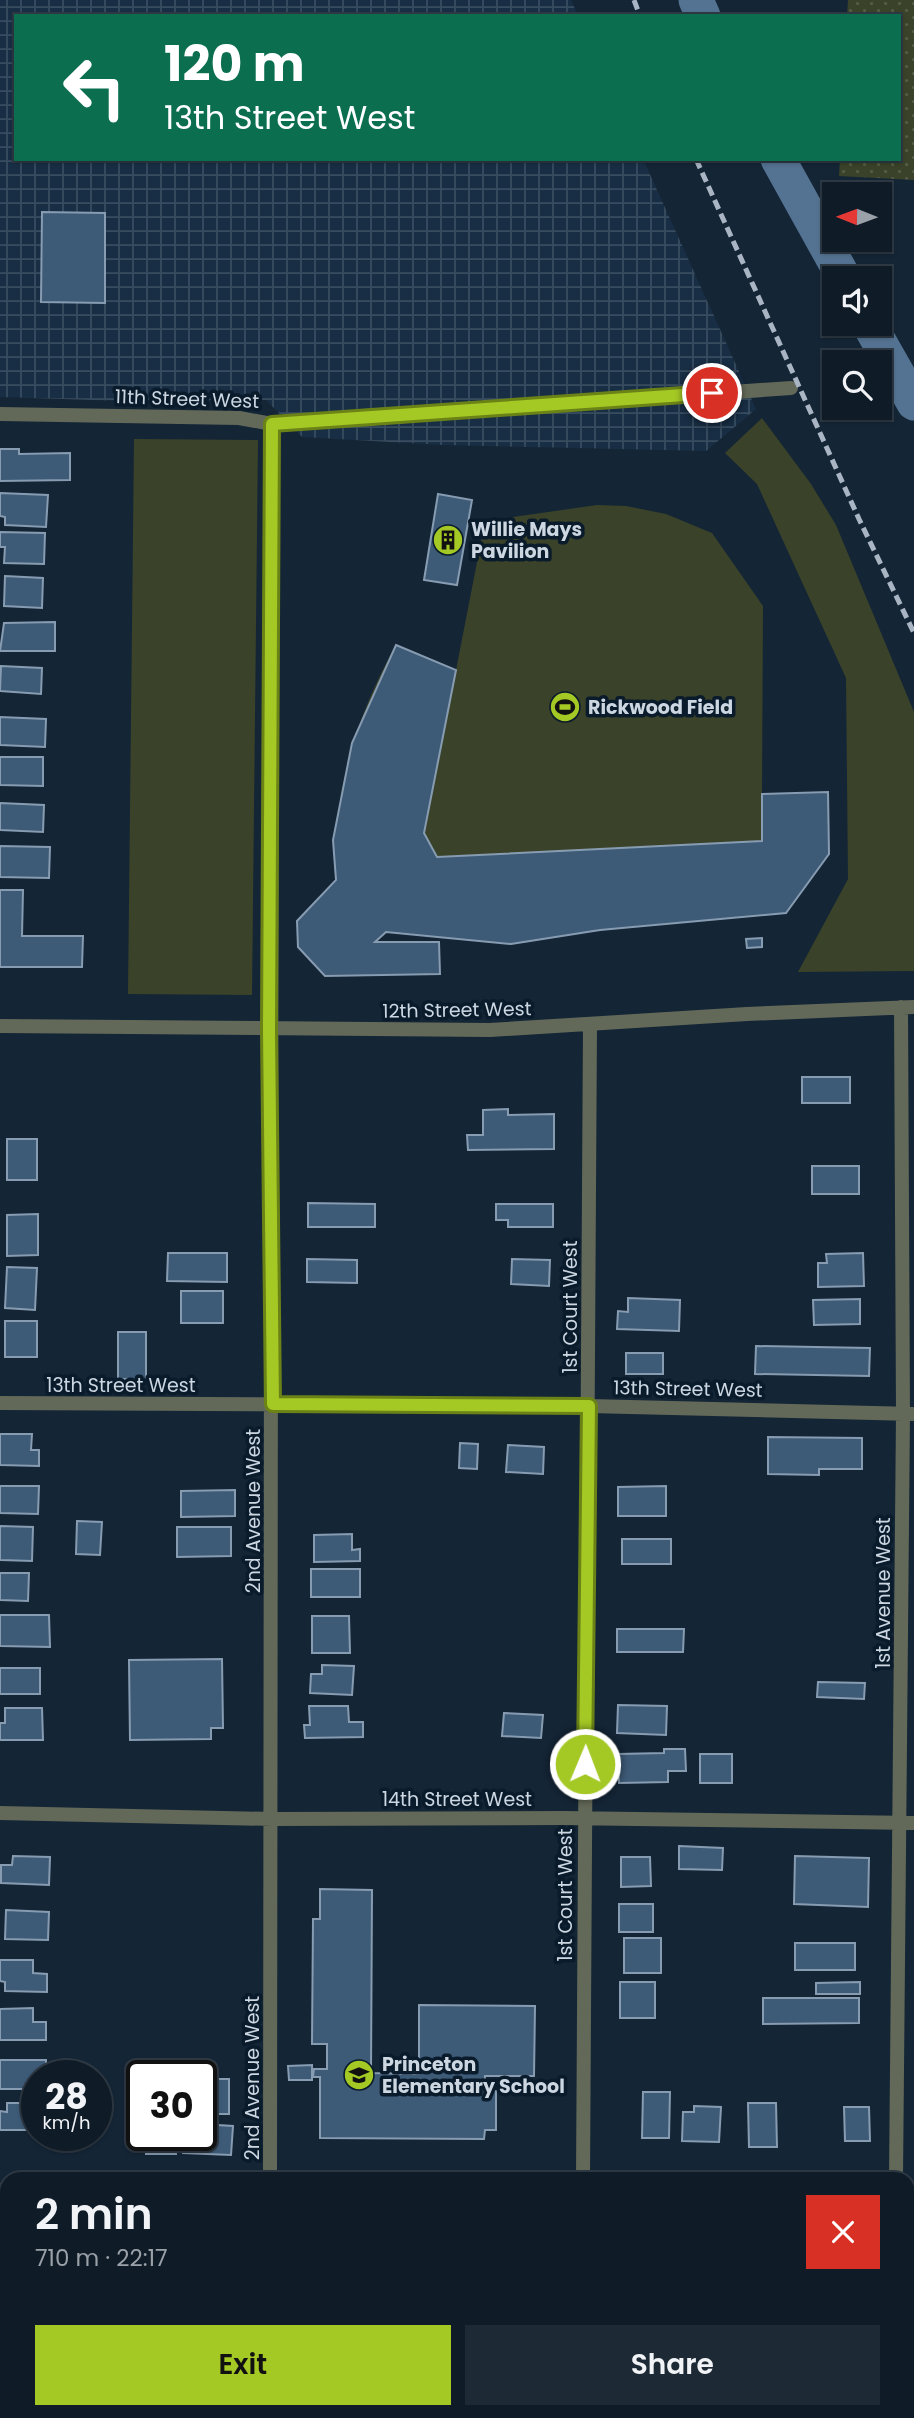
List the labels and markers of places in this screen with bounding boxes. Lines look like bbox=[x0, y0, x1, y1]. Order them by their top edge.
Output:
pin bbox=[682, 363, 742, 423]
place label: Willie Mays Pavilion bbox=[471, 516, 582, 565]
building icon: Willie Mays Pavilion bbox=[431, 523, 465, 557]
sports icon: Rickwood Field bbox=[548, 690, 582, 724]
place label: Rickwood Field bbox=[588, 694, 733, 721]
place label: Princeton Elementary School bbox=[382, 2051, 565, 2100]
school or university icon: Princeton Elementary School bbox=[342, 2058, 376, 2092]

